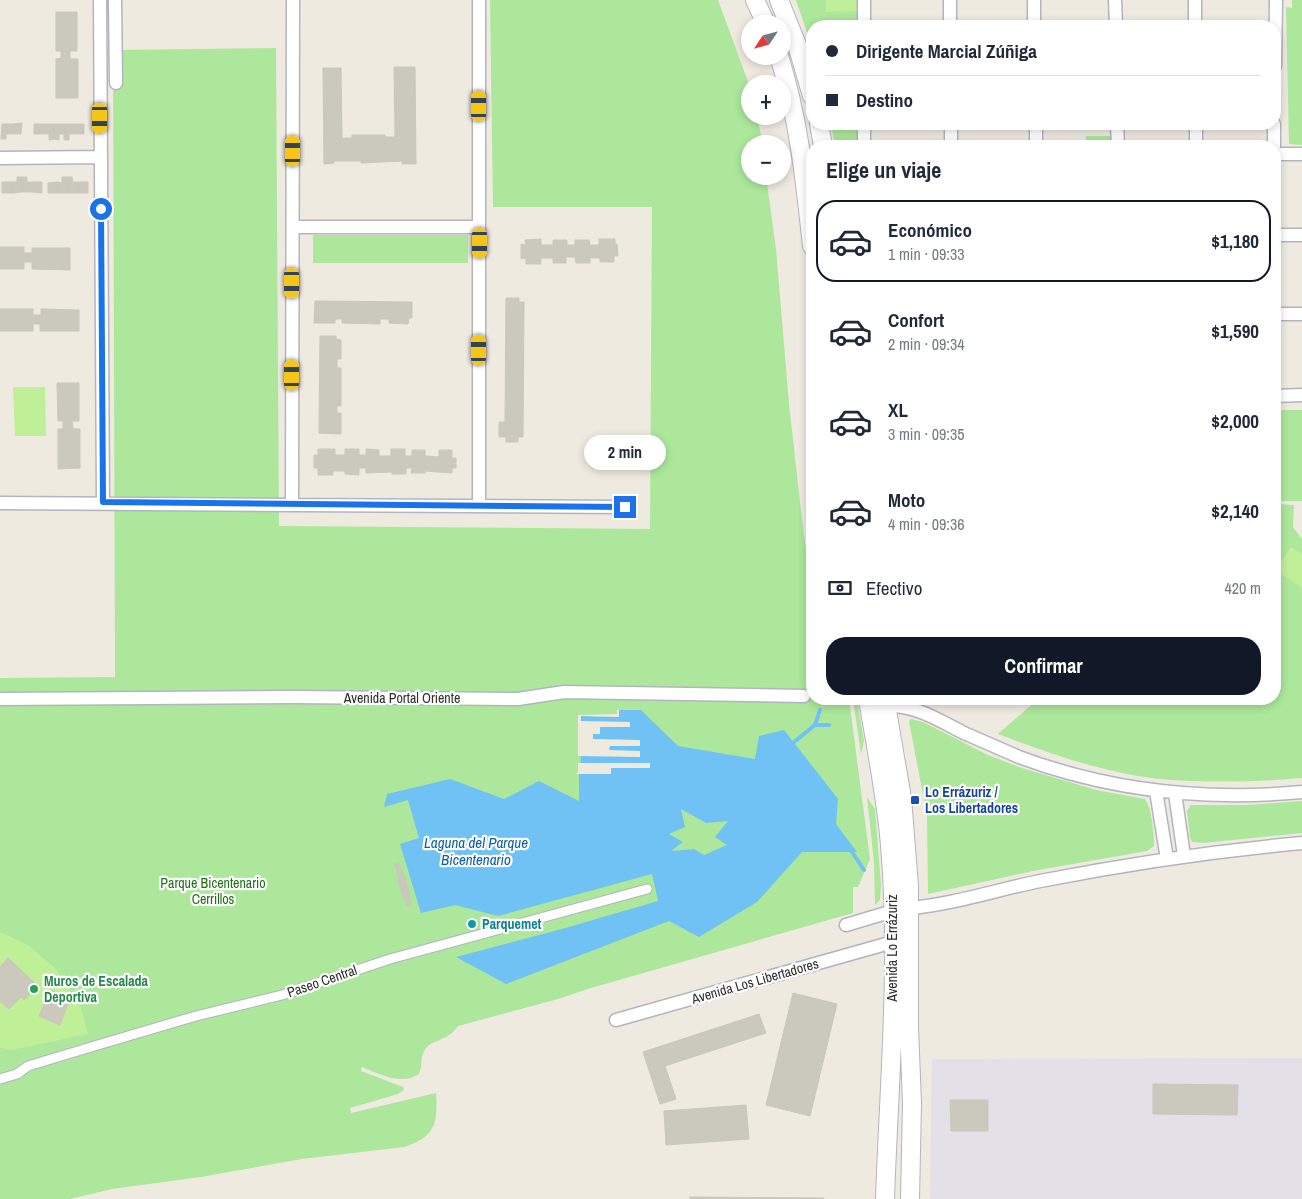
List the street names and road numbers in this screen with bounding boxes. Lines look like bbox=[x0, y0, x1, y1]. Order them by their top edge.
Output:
street label: Avenida Portal Oriente bbox=[343, 689, 460, 707]
street label: Avenida Lo Errázuriz bbox=[883, 894, 901, 1003]
street label: Avenida Los Libertadores bbox=[688, 954, 821, 1008]
street label: Paseo Central bbox=[285, 961, 359, 1001]

